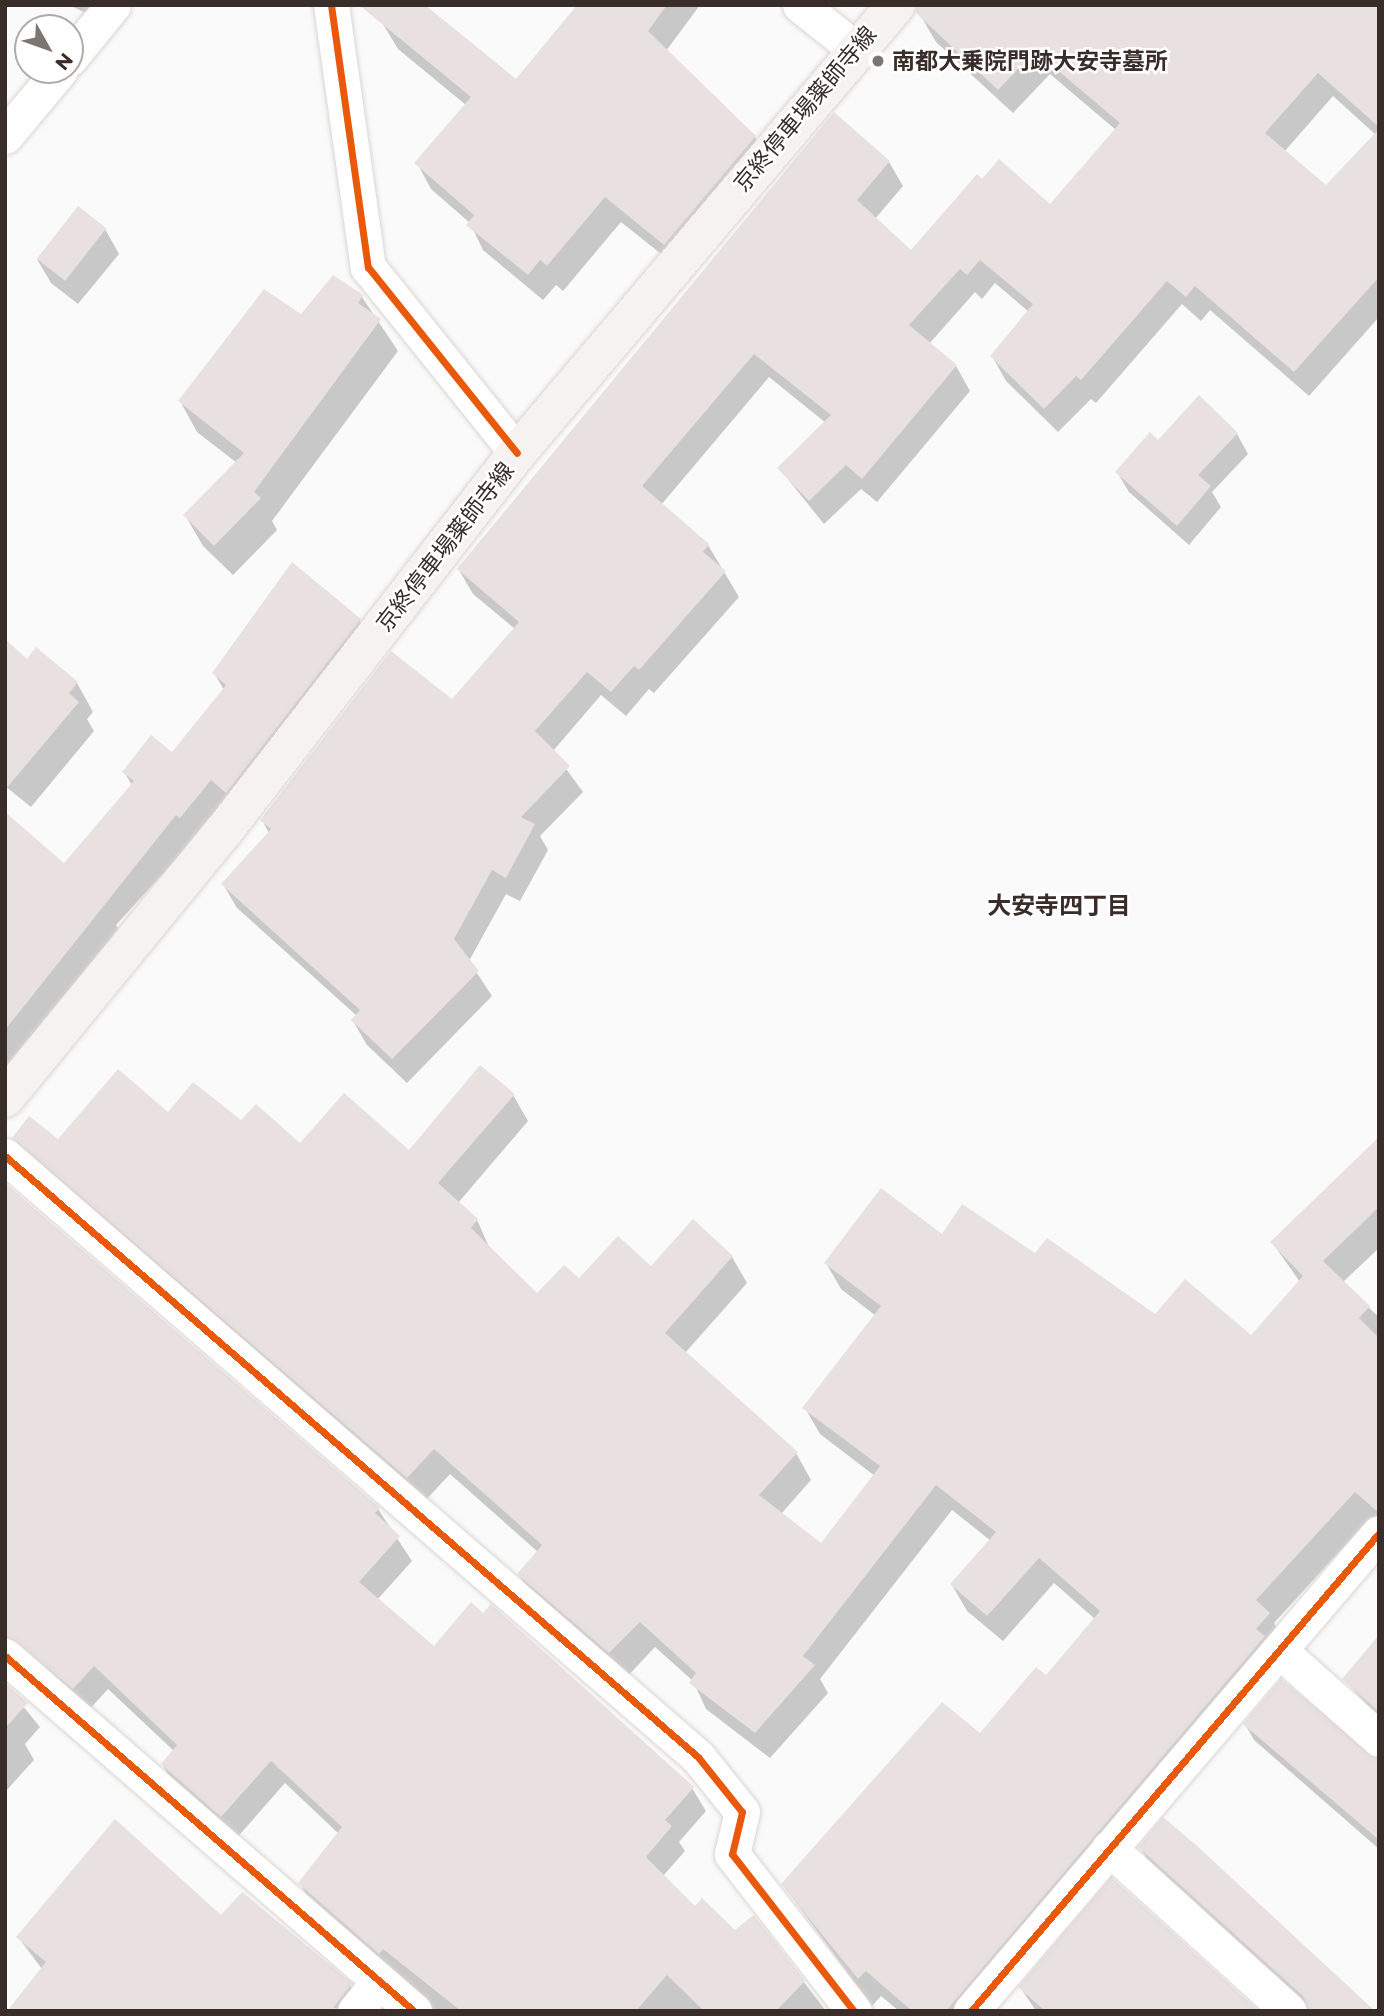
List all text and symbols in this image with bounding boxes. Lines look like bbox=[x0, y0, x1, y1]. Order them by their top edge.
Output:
north arrow bbox=[14, 14, 84, 84]
street label: 京終停車場薬師寺線 bbox=[728, 21, 882, 197]
place label: 南都大乗院門跡大安寺墓所 bbox=[892, 47, 1168, 75]
text: N bbox=[50, 48, 78, 75]
marker: 南都大乗院門跡大安寺墓所 bbox=[870, 53, 886, 69]
street label: 京終停車場薬師寺線 bbox=[370, 457, 520, 637]
district label: 大安寺四丁目 bbox=[987, 892, 1131, 920]

